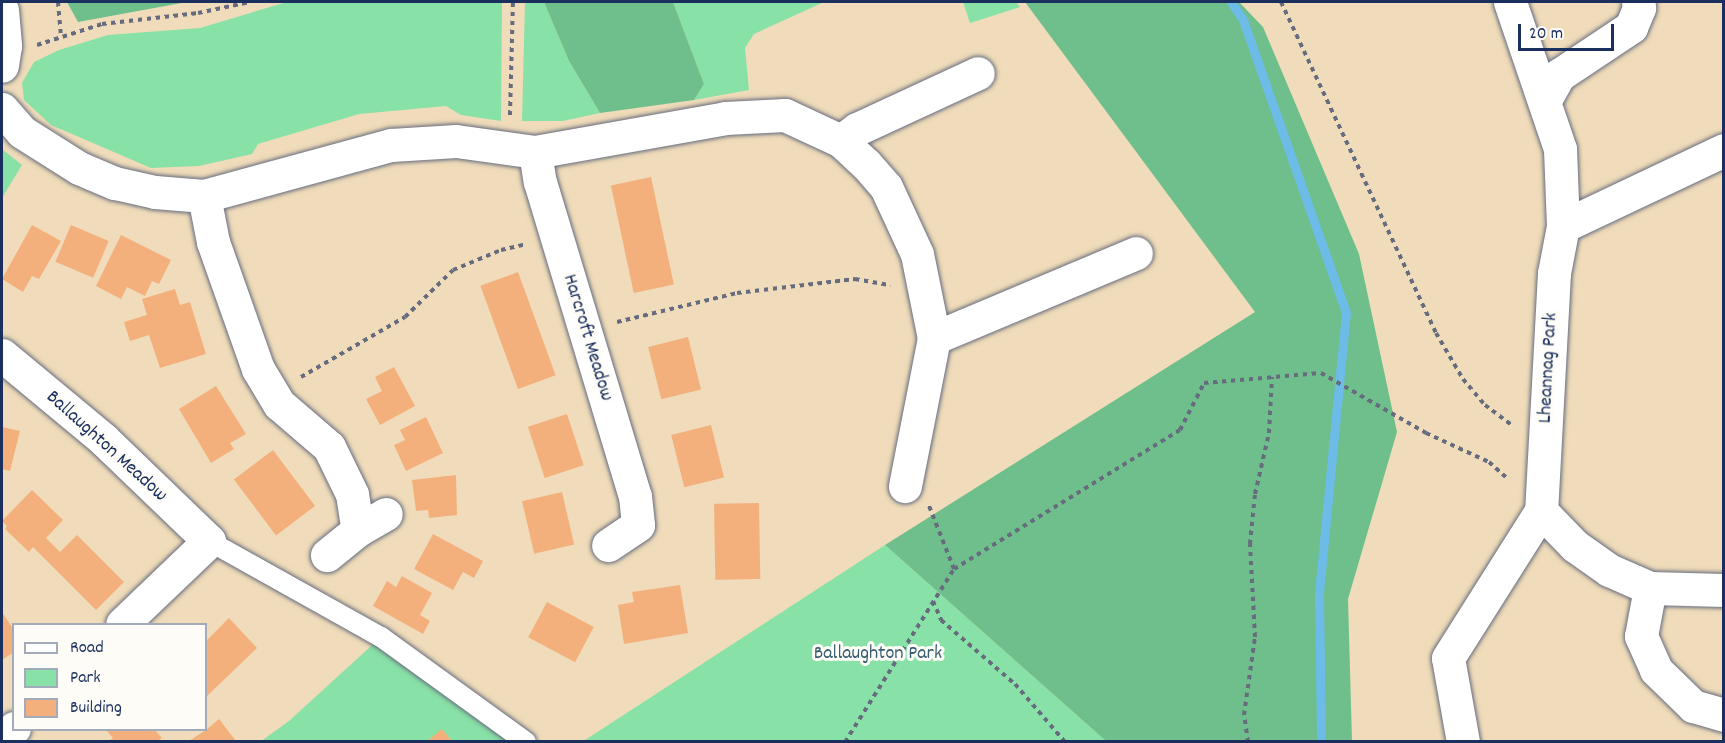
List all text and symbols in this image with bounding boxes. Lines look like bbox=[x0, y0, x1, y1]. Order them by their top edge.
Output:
scale bar bbox=[1521, 12, 1617, 50]
text: 20 m bbox=[1529, 22, 1563, 47]
street label: Harcroft Meadow bbox=[556, 272, 618, 404]
street label: Lheannag Park bbox=[1534, 312, 1564, 424]
street label: Ballaughton Meadow bbox=[40, 386, 172, 508]
legend bbox=[12, 623, 207, 731]
text: Road bbox=[70, 636, 104, 661]
park label: Ballaughton Park bbox=[814, 642, 942, 666]
text: Park bbox=[70, 666, 101, 691]
text: Building bbox=[70, 696, 122, 721]

